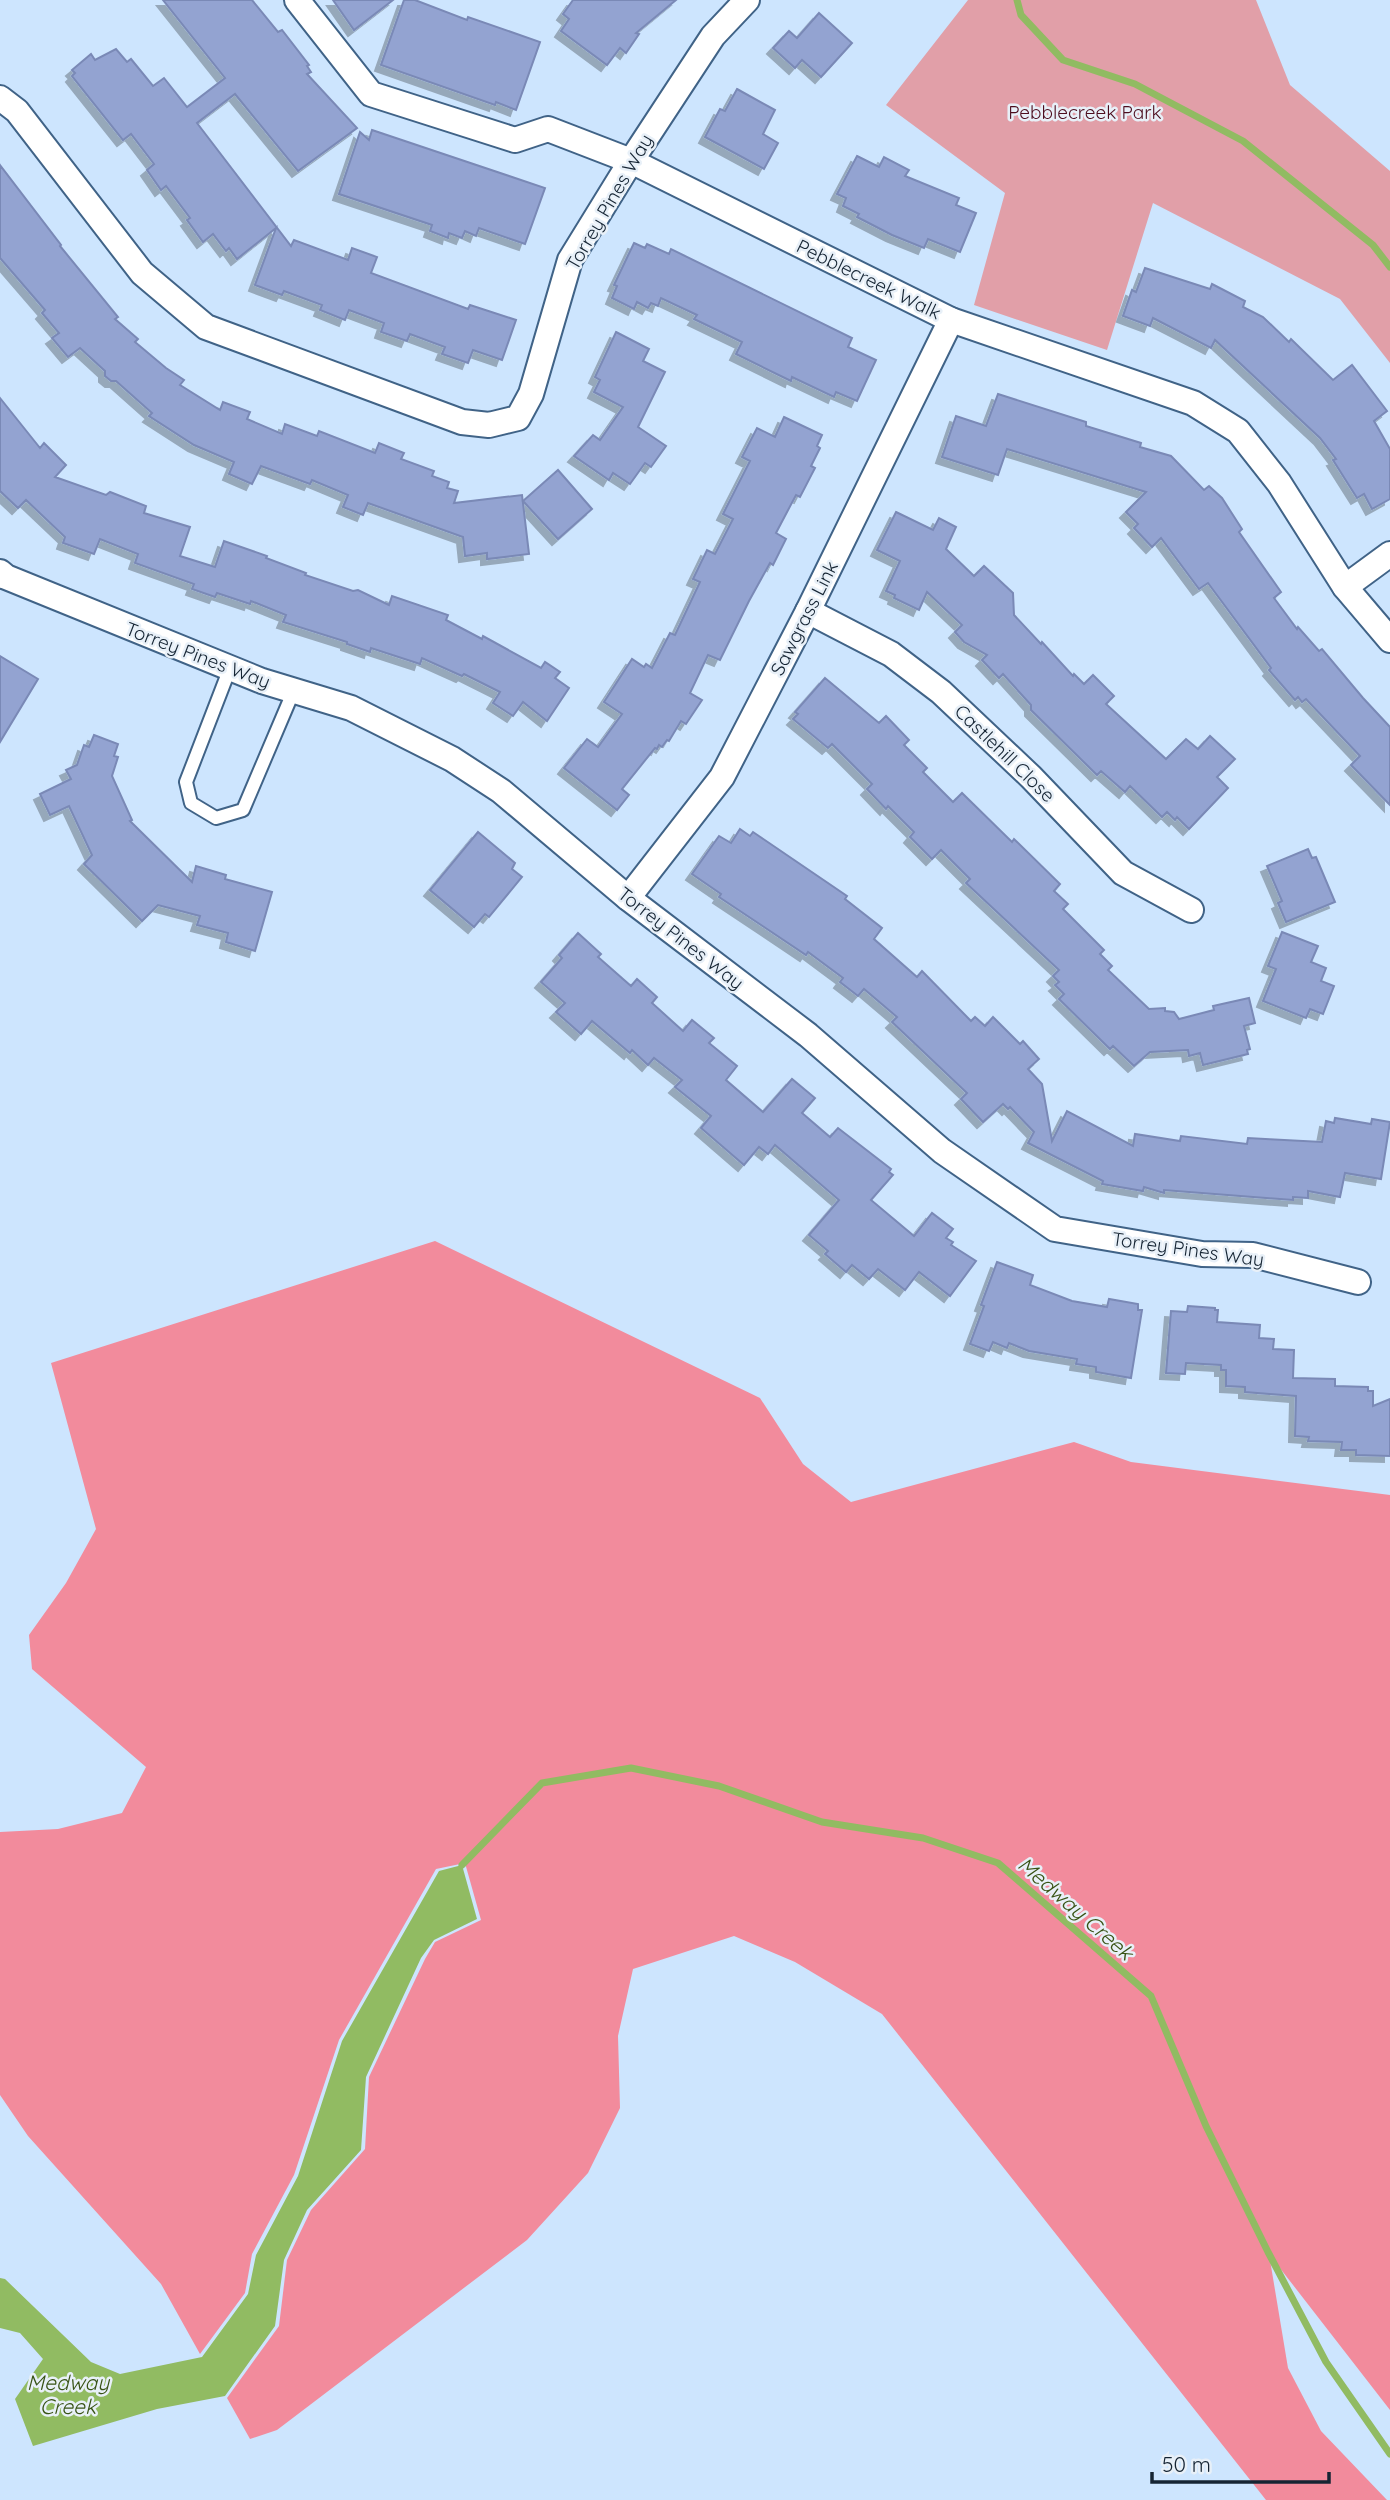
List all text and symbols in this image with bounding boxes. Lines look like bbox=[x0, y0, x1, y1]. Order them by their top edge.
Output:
park label: Pebblecreek Park bbox=[1008, 100, 1162, 124]
street label: Torrey Pines Way bbox=[560, 130, 658, 274]
street label: Pebblecreek Walk bbox=[793, 234, 945, 324]
street label: Sawgrass Link bbox=[765, 557, 843, 679]
street label: Torrey Pines Way bbox=[122, 616, 274, 694]
street label: Castlehill Close bbox=[950, 699, 1060, 807]
street label: Torrey Pines Way bbox=[613, 881, 749, 995]
street label: Torrey Pines Way bbox=[1110, 1226, 1266, 1272]
water label: Medway Creek bbox=[1013, 1851, 1140, 1966]
water label: Medway Creek bbox=[27, 2369, 110, 2419]
scale bar bbox=[1152, 2440, 1329, 2484]
text: 50 m bbox=[1162, 2451, 1211, 2477]

